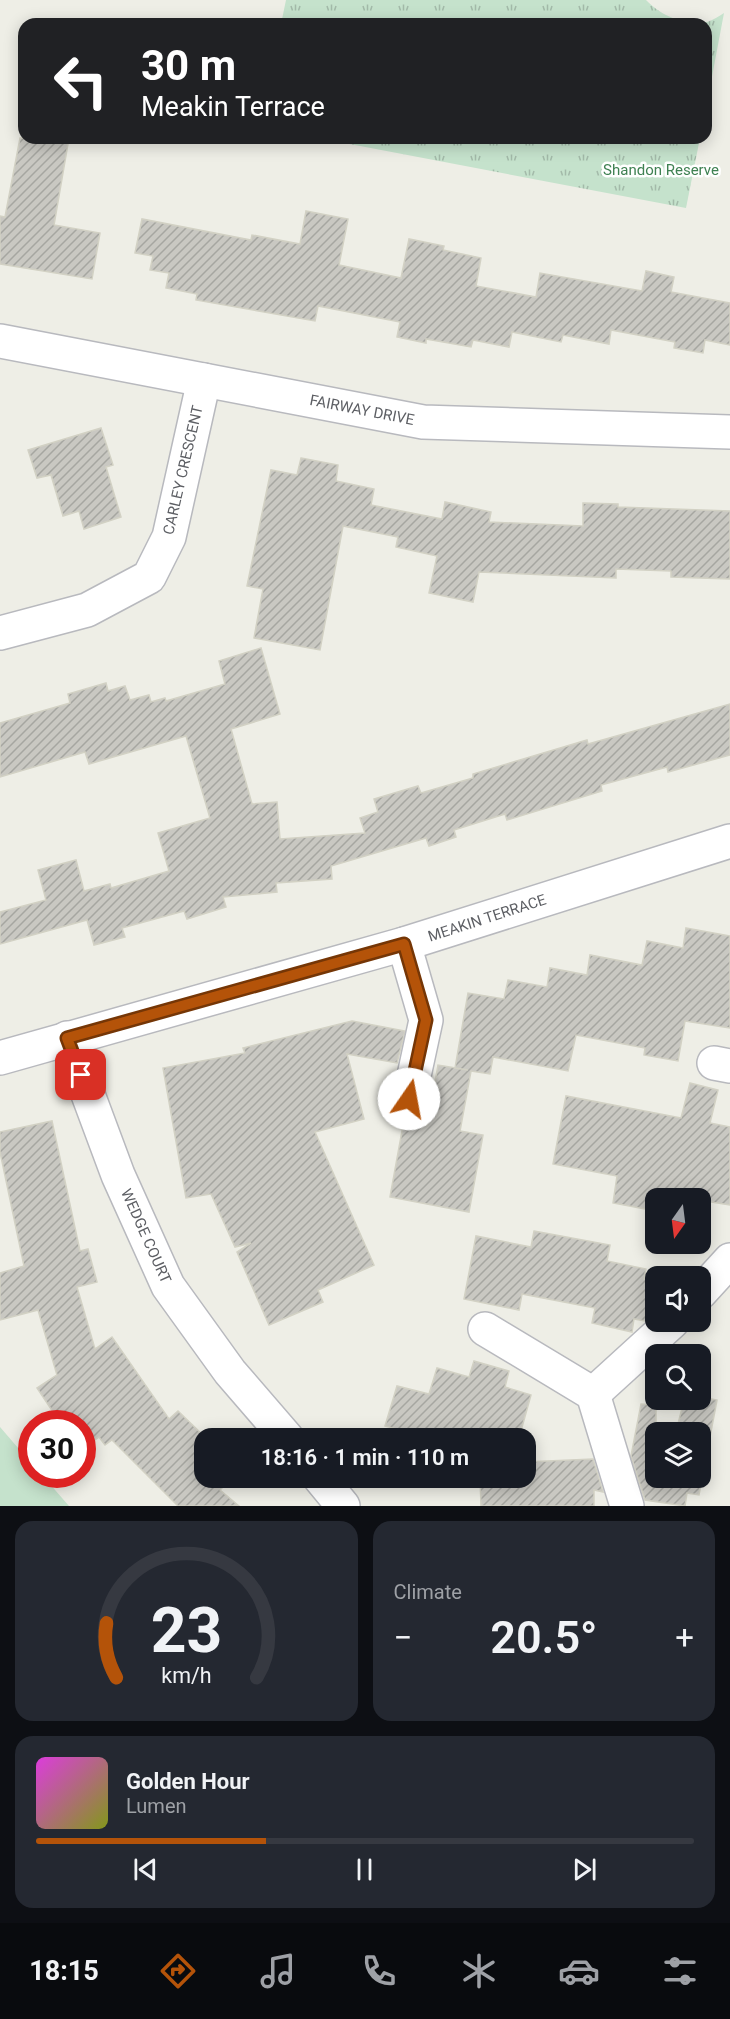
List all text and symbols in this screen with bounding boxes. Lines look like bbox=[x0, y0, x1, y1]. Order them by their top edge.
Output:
text: 30 m bbox=[141, 41, 236, 90]
icon: left bbox=[42, 42, 120, 120]
text: Meakin Terrace bbox=[141, 91, 325, 123]
park label: Shandon Reserve bbox=[603, 161, 719, 179]
street label: FAIRWAY DRIVE bbox=[308, 391, 416, 429]
street label: CARLEY CRESCENT bbox=[159, 403, 207, 536]
street label: MEAKIN TERRACE bbox=[426, 890, 549, 946]
pin bbox=[55, 1049, 106, 1100]
icon: arrive bbox=[64, 1058, 97, 1091]
position arrow bbox=[377, 1067, 441, 1131]
street label: WEDGE COURT bbox=[117, 1186, 175, 1286]
north arrow bbox=[645, 1188, 711, 1254]
map controls bbox=[645, 1188, 711, 1488]
button: sound bbox=[645, 1266, 711, 1332]
button: search bbox=[645, 1344, 711, 1410]
speed limit sign: 30 bbox=[18, 1410, 96, 1488]
button: layers bbox=[645, 1422, 711, 1488]
text: 18:16 · 1 min · 110 m bbox=[261, 1445, 469, 1470]
text: Climate bbox=[394, 1580, 462, 1604]
text: 23 bbox=[150, 1594, 222, 1667]
text: 20.5° bbox=[490, 1611, 597, 1664]
text: − bbox=[394, 1618, 412, 1657]
text: + bbox=[675, 1618, 694, 1657]
text: km/h bbox=[161, 1663, 211, 1688]
text: Golden Hour bbox=[126, 1769, 250, 1794]
text: Lumen bbox=[126, 1794, 187, 1818]
icon: previous bbox=[129, 1853, 162, 1886]
icon: pause bbox=[348, 1853, 381, 1886]
icon: next bbox=[568, 1853, 601, 1886]
icon: directions bbox=[157, 1950, 199, 1992]
icon: music bbox=[257, 1950, 299, 1992]
icon: phone bbox=[358, 1950, 400, 1992]
icon: climate bbox=[458, 1950, 500, 1992]
icon: car bbox=[558, 1950, 600, 1992]
icon: filters bbox=[659, 1950, 701, 1992]
text: 18:15 bbox=[29, 1955, 99, 1987]

